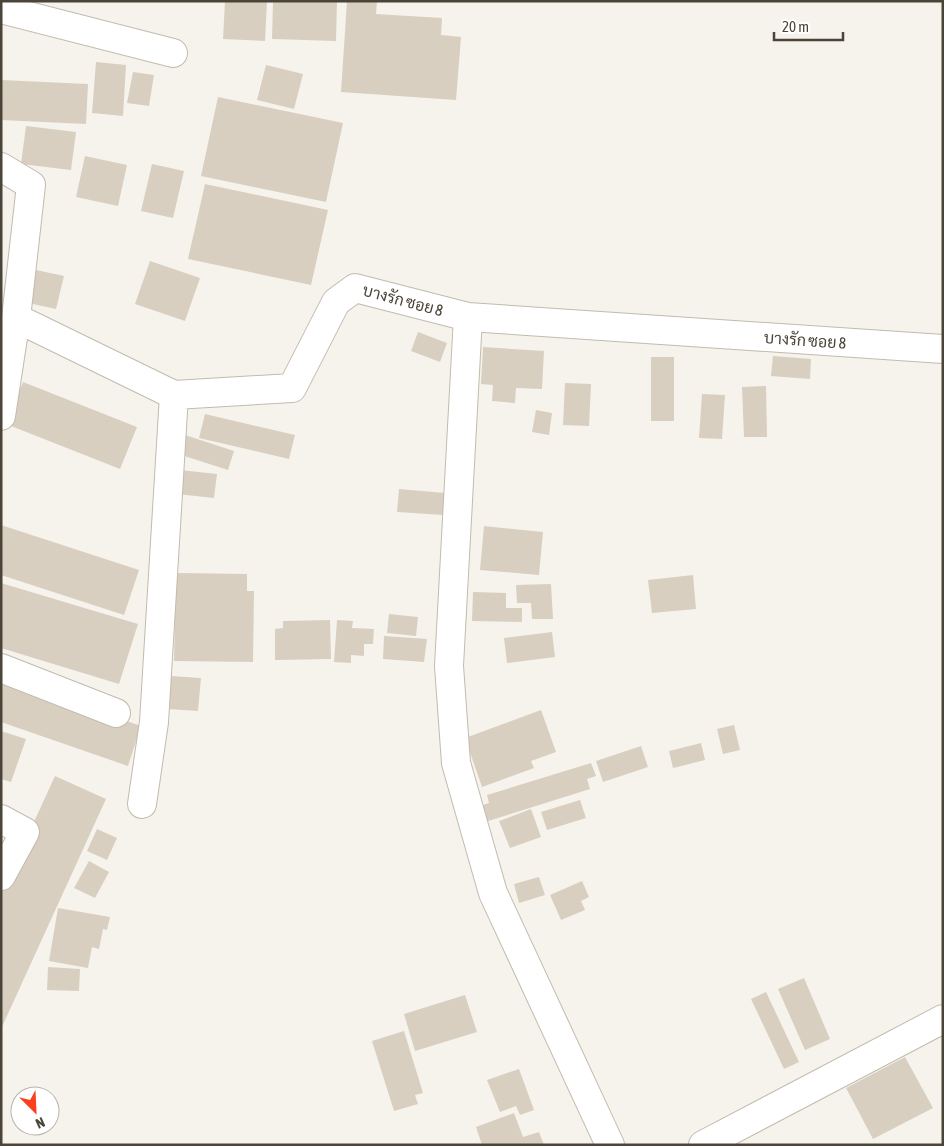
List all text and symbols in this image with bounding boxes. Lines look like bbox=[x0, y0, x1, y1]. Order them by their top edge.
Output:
scale bar bbox=[774, 10, 843, 42]
text: 20 m bbox=[782, 18, 809, 35]
street label: บางรัก ซอย 8 bbox=[361, 280, 445, 319]
street label: บางรัก ซอย 8 bbox=[763, 327, 847, 352]
north arrow bbox=[10, 1086, 60, 1136]
text: N bbox=[33, 1114, 47, 1132]

